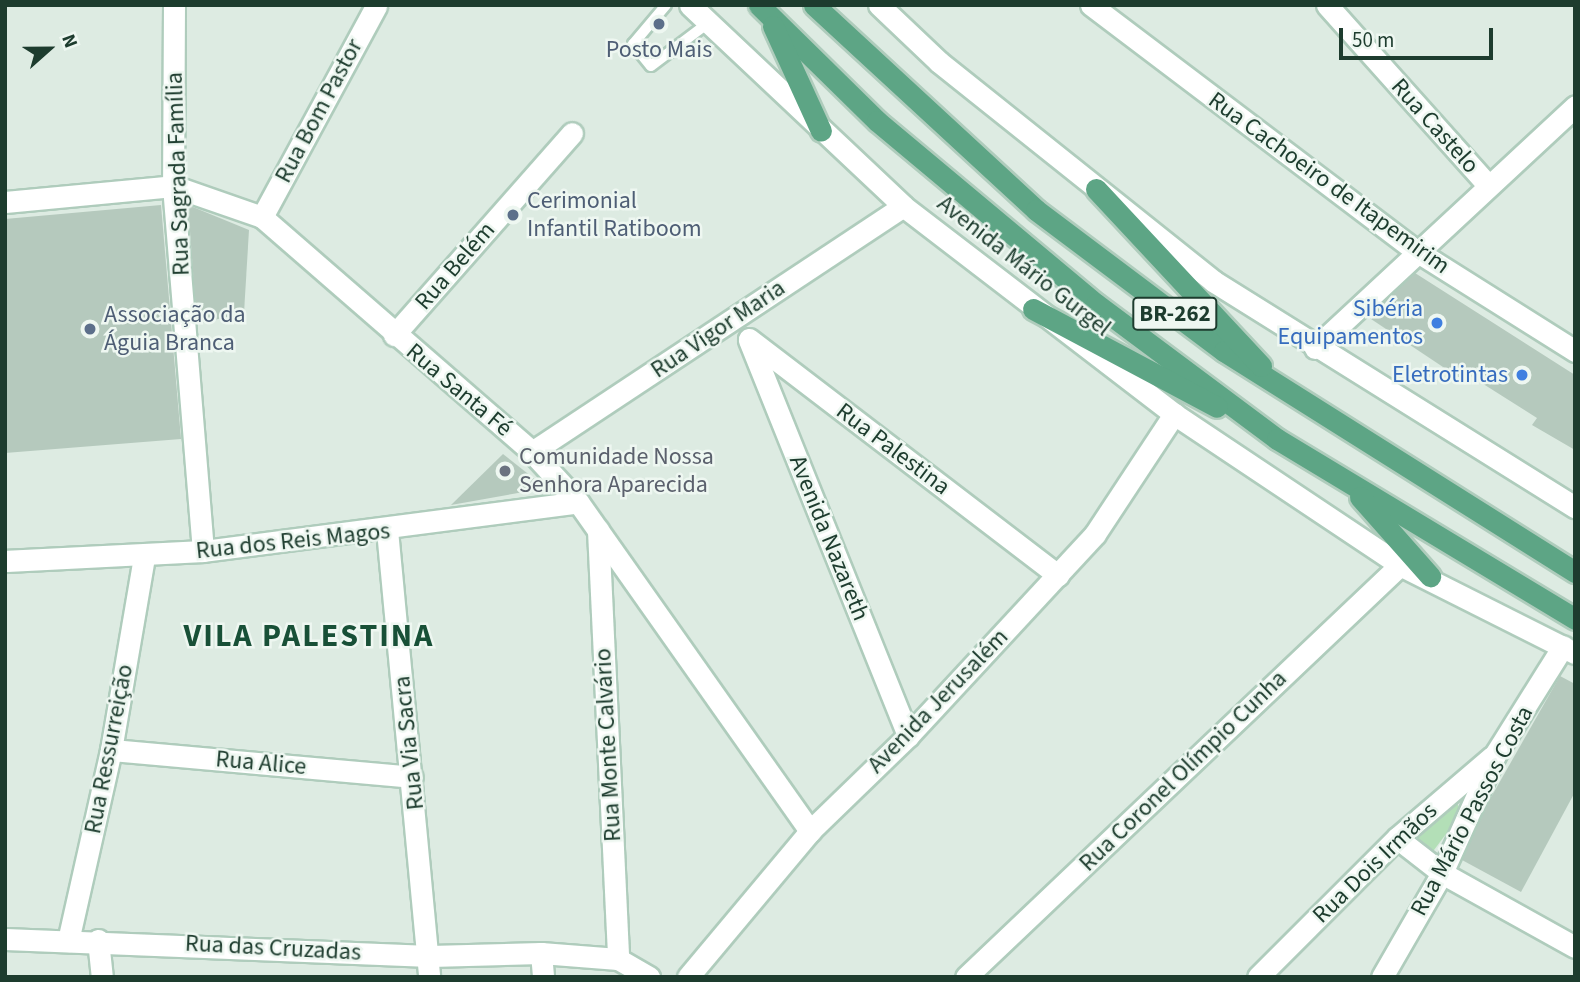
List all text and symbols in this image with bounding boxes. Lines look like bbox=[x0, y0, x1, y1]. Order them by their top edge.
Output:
north arrow bbox=[14, 14, 84, 84]
scale bar bbox=[1342, 14, 1496, 58]
marker: Posto Mais bbox=[651, 16, 667, 32]
text: 50 m bbox=[1352, 25, 1394, 55]
text: N bbox=[54, 31, 84, 52]
street label: Rua Bom Pastor bbox=[269, 34, 369, 188]
place label: Posto Mais bbox=[606, 36, 712, 64]
street label: Rua Sagrada Família bbox=[160, 72, 196, 276]
street label: Rua Castelo bbox=[1385, 73, 1485, 179]
street label: Rua Cachoeiro de Itapemirim bbox=[1203, 86, 1455, 280]
place label: Cerimonial Infantil Ratiboom bbox=[527, 187, 702, 243]
street label: Avenida Mário Gurgel bbox=[931, 189, 1117, 343]
marker: Cerimonial Infantil Ratiboom bbox=[505, 207, 521, 223]
street label: Rua Belém bbox=[409, 216, 501, 316]
street label: Rua Vigor Maria bbox=[645, 274, 791, 384]
road number: BR-262 bbox=[1131, 294, 1219, 334]
place label: Sibéria Equipamentos bbox=[1278, 295, 1423, 351]
place label: Associação da Águia Branca bbox=[104, 301, 246, 357]
marker: Sibéria Equipamentos bbox=[1429, 315, 1445, 331]
marker: Associação da Águia Branca bbox=[82, 321, 98, 337]
street label: Rua Santa Fé bbox=[400, 337, 518, 443]
place label: Eletrotintas bbox=[1392, 361, 1508, 389]
marker: Eletrotintas bbox=[1514, 367, 1530, 383]
street label: Rua Palestina bbox=[830, 397, 956, 501]
place label: Comunidade Nossa Senhora Aparecida bbox=[519, 443, 714, 499]
street label: Avenida Nazareth bbox=[783, 451, 875, 625]
marker: Comunidade Nossa Senhora Aparecida bbox=[497, 463, 513, 479]
street label: Rua dos Reis Magos bbox=[194, 516, 392, 566]
district label: VILA PALESTINA bbox=[185, 617, 433, 655]
street label: Avenida Jerusalém bbox=[862, 623, 1014, 779]
street label: Rua Monte Calvário bbox=[589, 648, 627, 842]
street label: Rua Ressurreição bbox=[78, 662, 140, 836]
street label: Rua Coronel Olímpio Cunha bbox=[1073, 664, 1293, 878]
street label: Rua Via Sacra bbox=[388, 675, 430, 811]
street label: Rua Mário Passos Costa bbox=[1404, 701, 1540, 921]
street label: Rua Alice bbox=[214, 745, 308, 781]
street label: Rua Dois Irmãos bbox=[1307, 796, 1443, 930]
street label: Rua das Cruzadas bbox=[184, 929, 362, 967]

